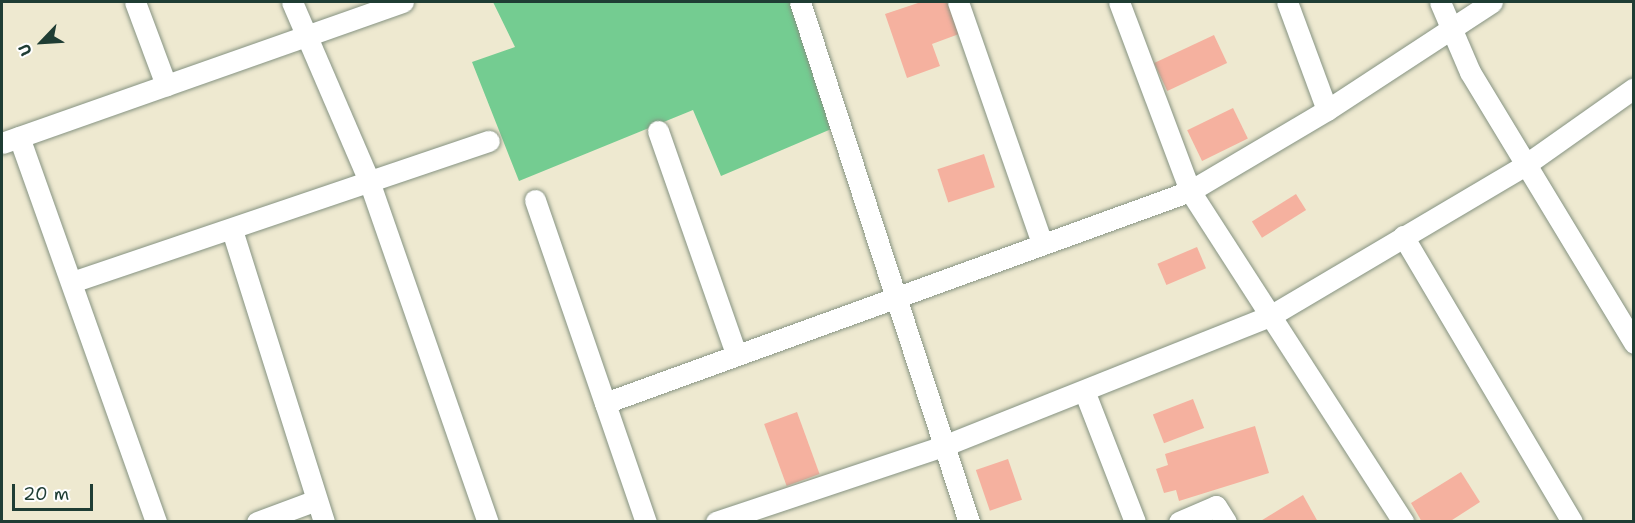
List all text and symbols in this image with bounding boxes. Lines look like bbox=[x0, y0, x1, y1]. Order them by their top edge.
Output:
north arrow bbox=[12, 12, 72, 72]
text: U bbox=[13, 40, 37, 59]
scale bar bbox=[15, 472, 96, 510]
text: 20 m bbox=[23, 482, 69, 506]

